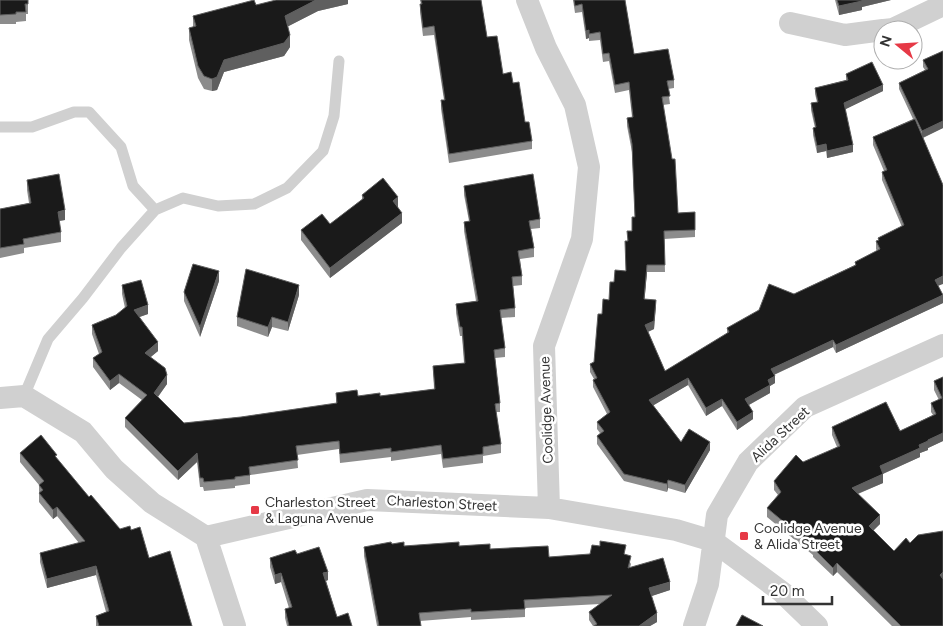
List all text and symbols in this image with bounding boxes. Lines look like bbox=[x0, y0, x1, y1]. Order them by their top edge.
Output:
north arrow bbox=[873, 20, 923, 70]
text: N bbox=[876, 33, 896, 49]
street label: Coolidge Avenue bbox=[536, 356, 557, 464]
street label: Alida Street bbox=[748, 403, 813, 466]
street label: Charleston Street bbox=[386, 492, 498, 515]
place label: Charleston Street & Laguna Avenue bbox=[265, 494, 376, 527]
marker: Charleston Street & Laguna Avenue bbox=[249, 504, 261, 516]
place label: Coolidge Avenue & Alida Street bbox=[754, 520, 862, 553]
marker: Coolidge Avenue & Alida Street bbox=[738, 530, 750, 542]
scale bar bbox=[763, 574, 832, 606]
text: 20 m bbox=[770, 582, 804, 600]

